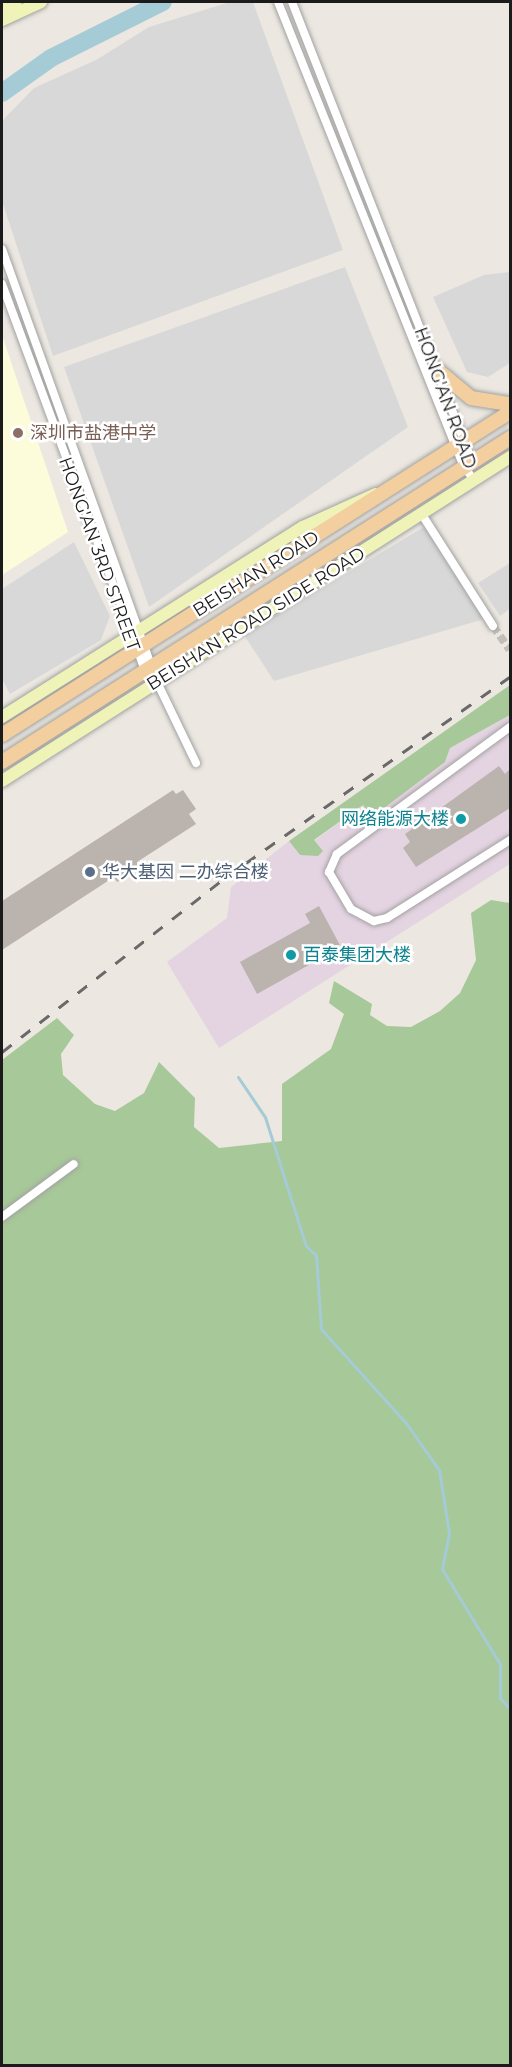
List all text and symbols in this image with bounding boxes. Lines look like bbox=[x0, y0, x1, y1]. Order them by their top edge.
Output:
street label: HONG'AN ROAD bbox=[409, 324, 481, 472]
place label: 深圳市盐港中学 bbox=[30, 422, 156, 444]
marker: 深圳市盐港中学 bbox=[11, 426, 25, 440]
street label: HONG'AN 3RD STREET bbox=[54, 454, 144, 654]
street label: BEISHAN ROAD bbox=[189, 526, 323, 622]
street label: BEISHAN ROAD SIDE ROAD bbox=[143, 543, 369, 695]
place label: 网络能源大楼 bbox=[341, 808, 449, 830]
marker: 网络能源大楼 bbox=[454, 812, 468, 826]
place label: 华大基因 二办综合楼 bbox=[102, 861, 269, 883]
marker: 华大基因 二办综合楼 bbox=[83, 865, 97, 879]
place label: 百泰集团大楼 bbox=[303, 944, 411, 966]
marker: 百泰集团大楼 bbox=[284, 948, 298, 962]

